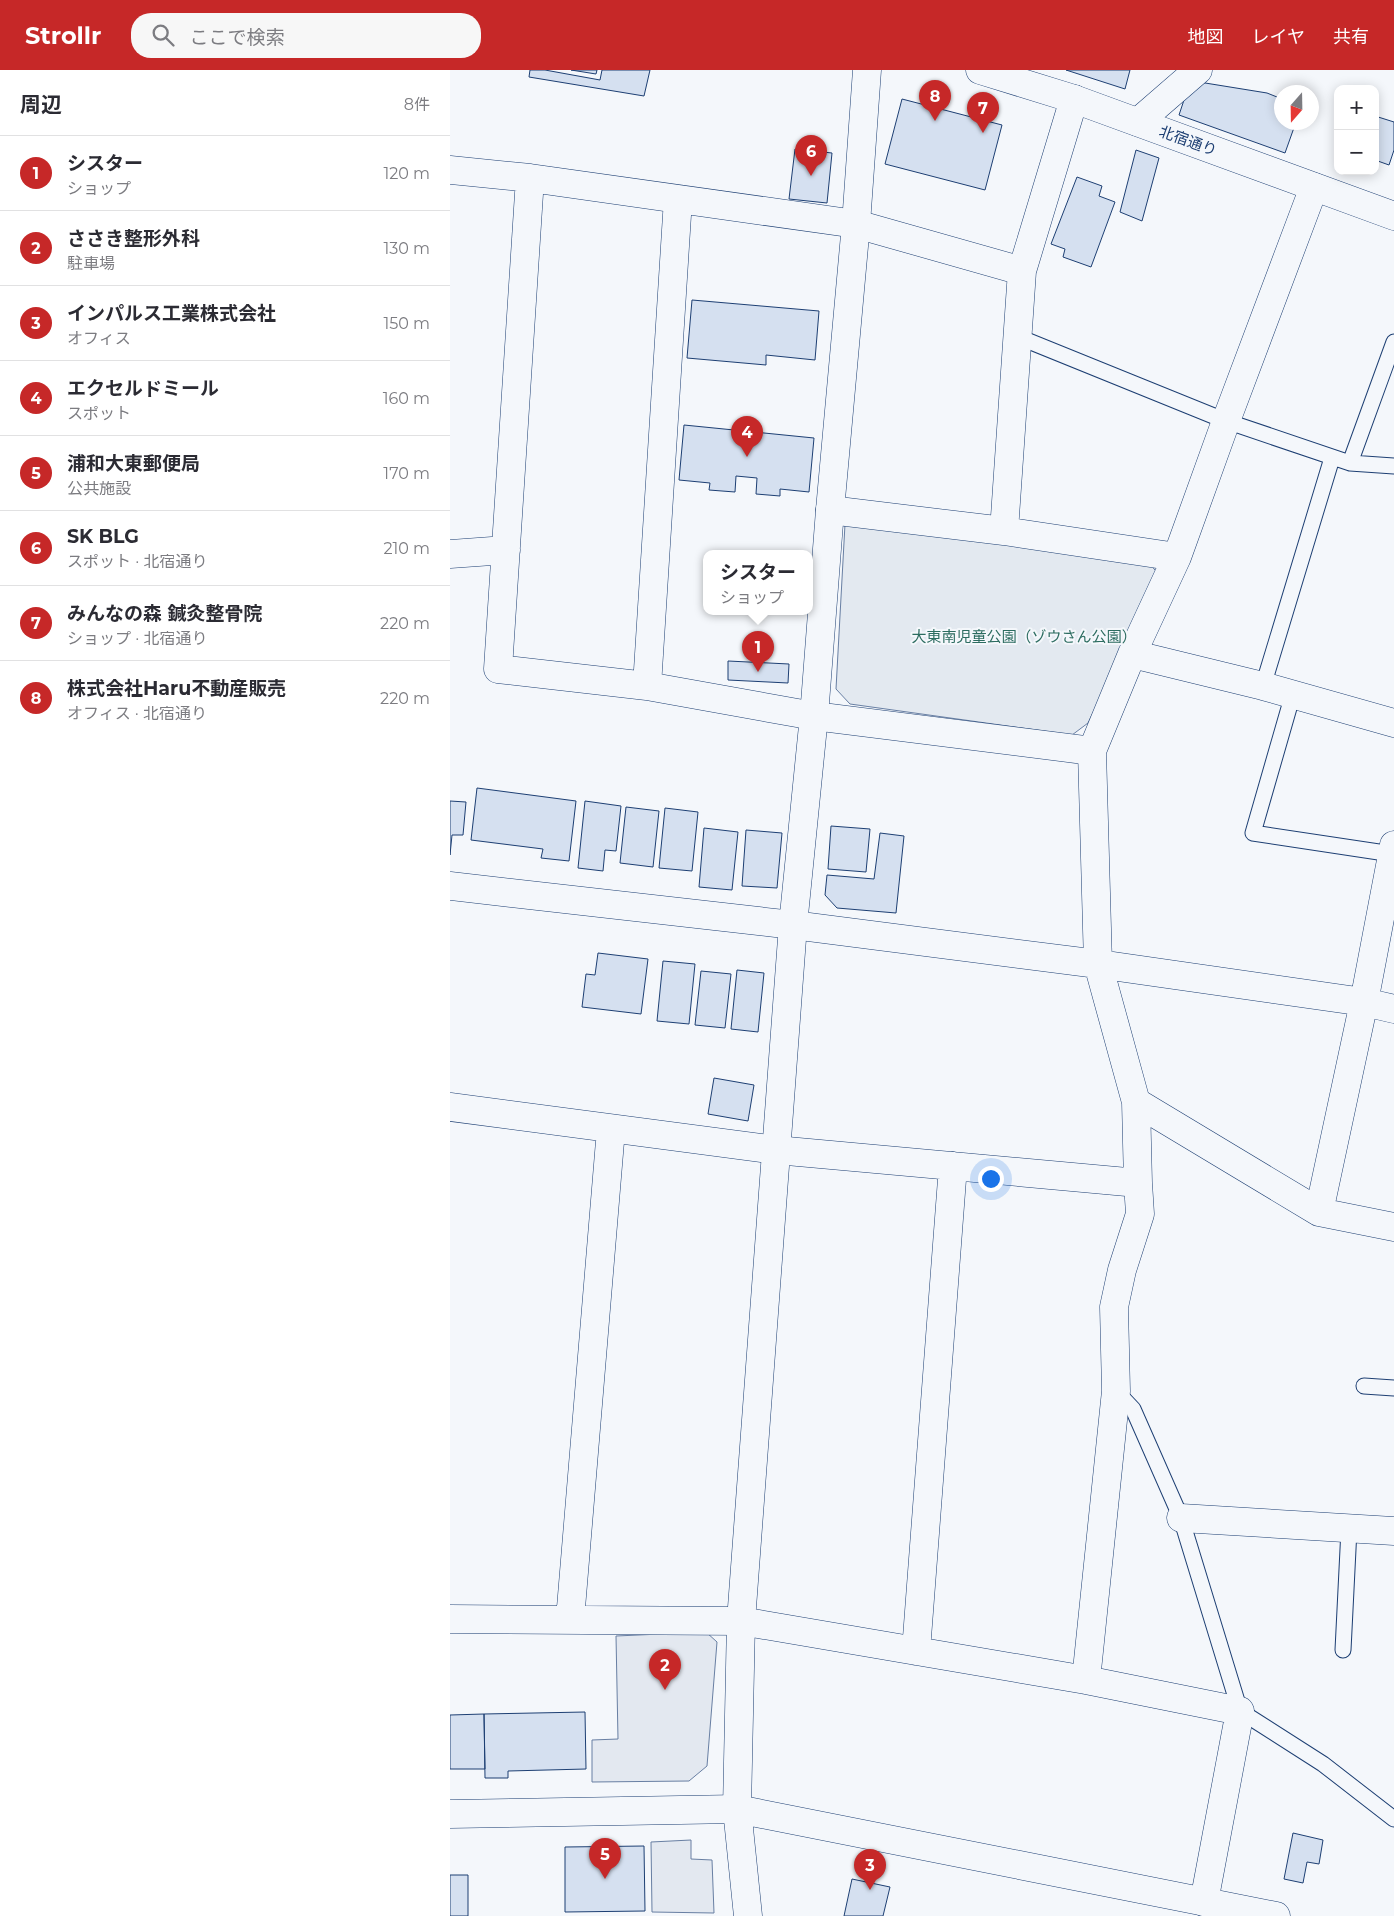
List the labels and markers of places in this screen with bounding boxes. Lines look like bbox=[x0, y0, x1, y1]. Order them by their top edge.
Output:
pin: 8 bbox=[919, 80, 951, 121]
pin: 7 bbox=[967, 92, 999, 133]
pin: 6 bbox=[795, 135, 827, 176]
pin: 4 bbox=[731, 416, 763, 457]
pin: 1 bbox=[742, 631, 774, 672]
pin: 2 bbox=[649, 1649, 681, 1690]
pin: 5 bbox=[589, 1838, 621, 1879]
pin: 3 bbox=[854, 1849, 886, 1890]

